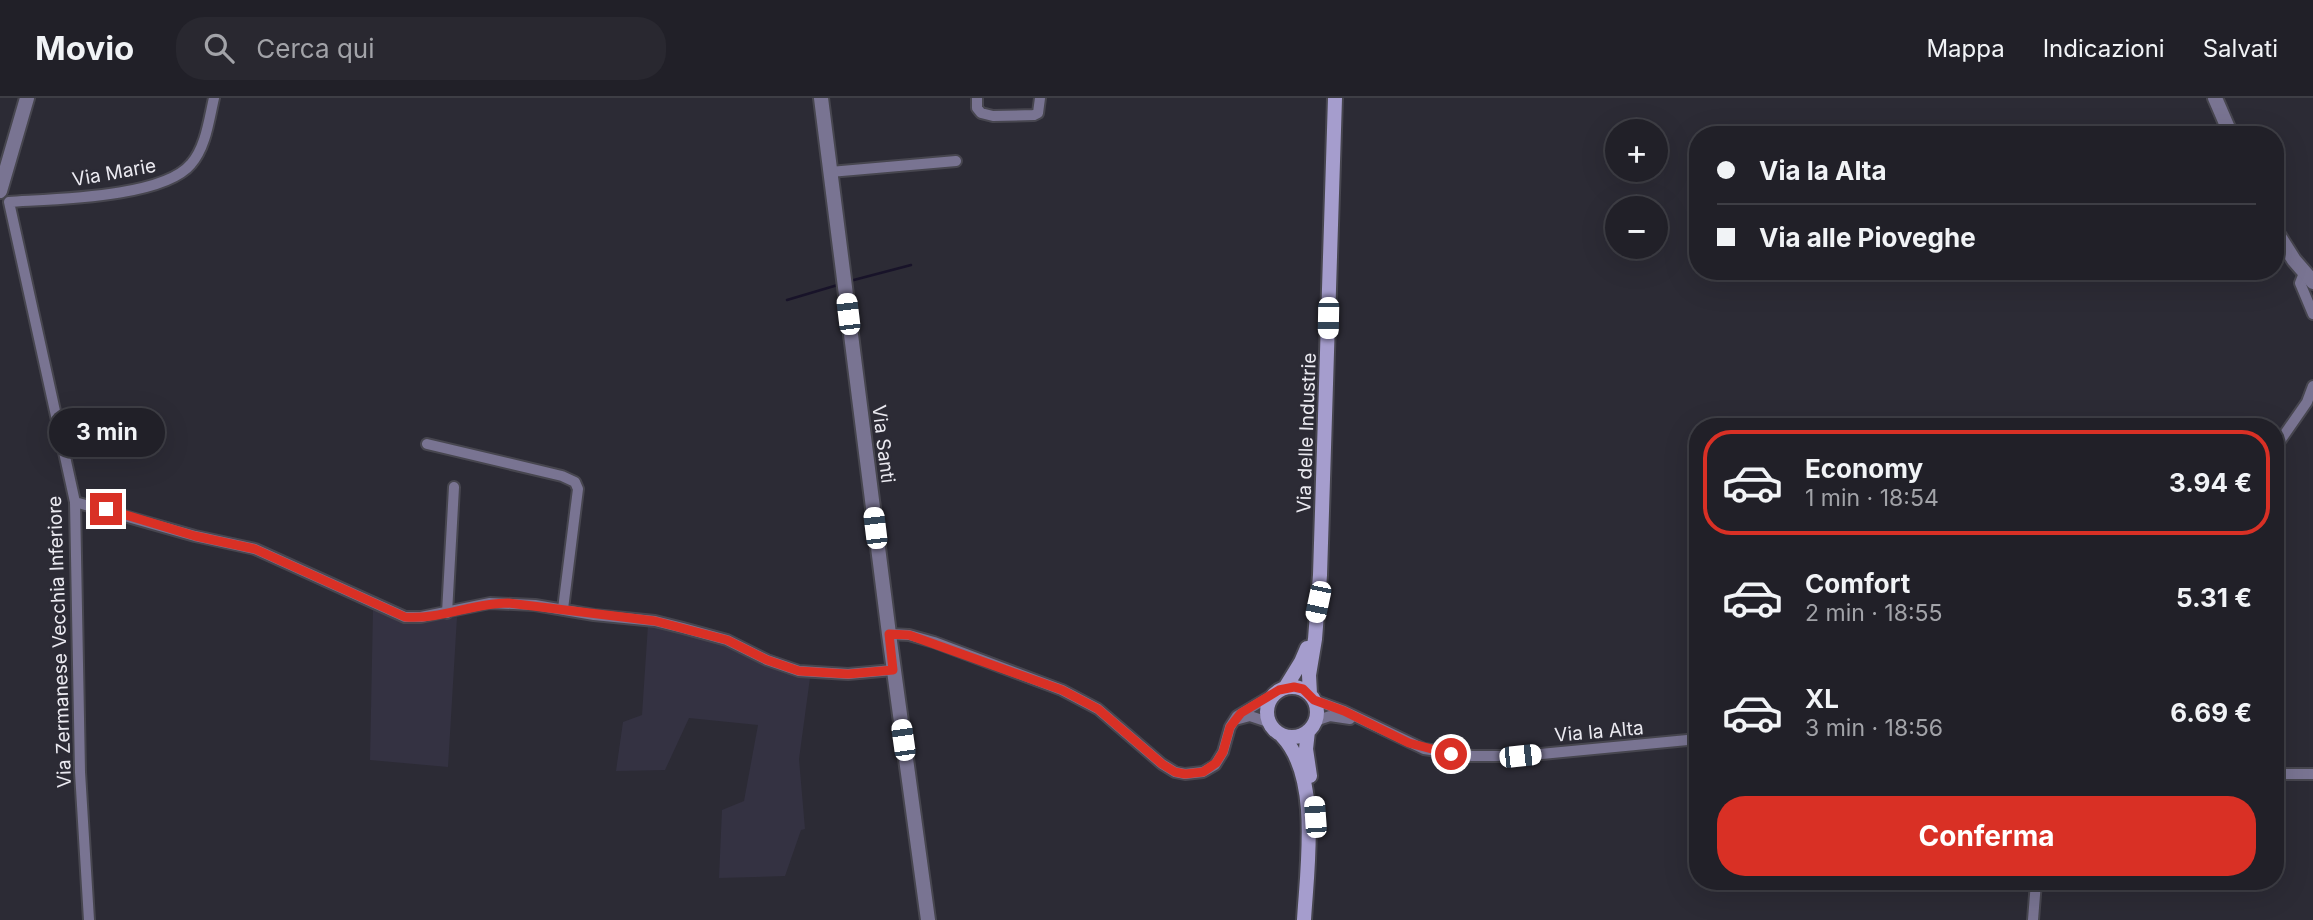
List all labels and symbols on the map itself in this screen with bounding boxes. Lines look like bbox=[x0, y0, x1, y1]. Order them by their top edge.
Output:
street label: Via Marie bbox=[70, 154, 158, 191]
car bbox=[836, 292, 861, 336]
car bbox=[1318, 297, 1339, 339]
street label: Via delle Industrie bbox=[1292, 352, 1321, 514]
street label: Via Santi bbox=[867, 404, 900, 484]
callout: 3 min bbox=[48, 408, 164, 456]
route end bbox=[90, 493, 122, 525]
street label: Via Zermanese Vecchia Inferiore bbox=[43, 496, 76, 788]
car bbox=[863, 506, 888, 550]
car bbox=[1304, 579, 1333, 625]
street label: Via la Alta bbox=[1554, 716, 1645, 747]
car bbox=[890, 718, 917, 762]
route start bbox=[1435, 738, 1467, 770]
car bbox=[1499, 743, 1542, 769]
car bbox=[1304, 795, 1327, 839]

